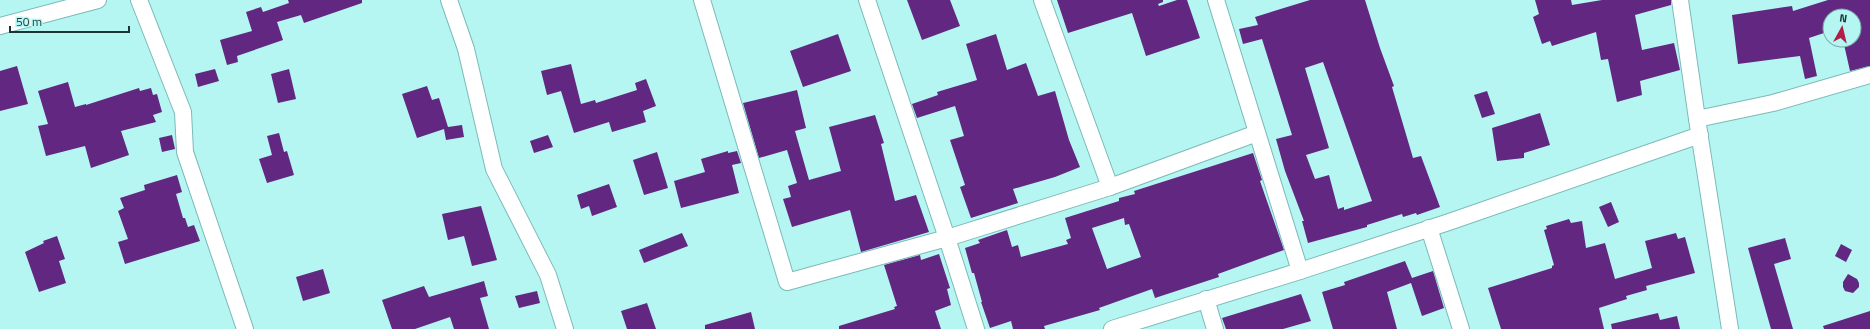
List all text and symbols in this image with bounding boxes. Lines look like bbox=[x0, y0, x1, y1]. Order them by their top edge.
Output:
scale bar bbox=[10, 8, 129, 34]
north arrow bbox=[1822, 8, 1862, 48]
text: N bbox=[1839, 10, 1848, 27]
text: 50 m bbox=[16, 12, 42, 31]

